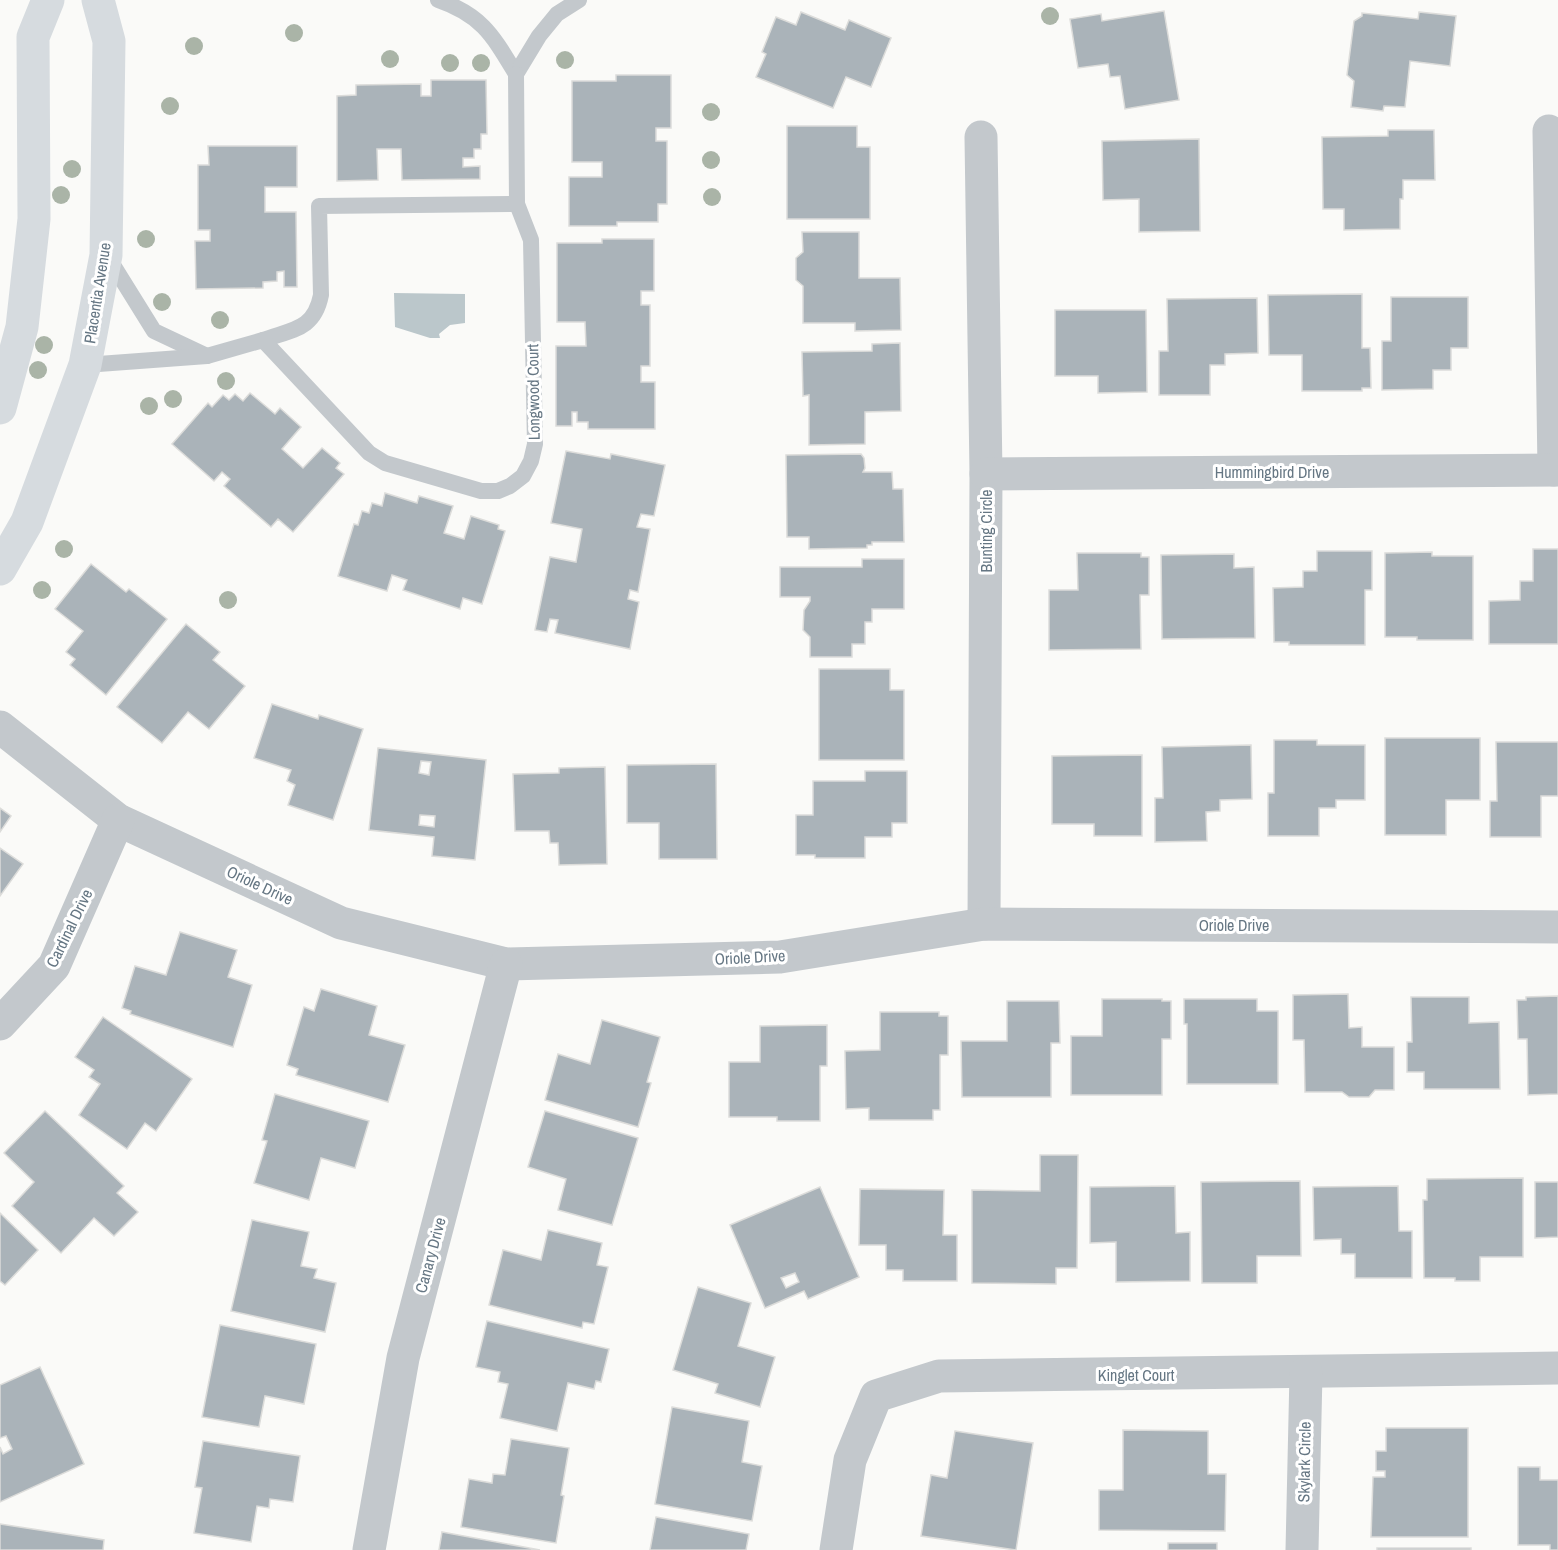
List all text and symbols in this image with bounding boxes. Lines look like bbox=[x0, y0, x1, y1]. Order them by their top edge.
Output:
street label: Placentia Avenue bbox=[78, 241, 116, 345]
street label: Longwood Court bbox=[521, 343, 545, 440]
street label: Hummingbird Drive bbox=[1215, 461, 1329, 483]
street label: Bunting Circle bbox=[975, 489, 997, 573]
street label: Oriole Drive bbox=[223, 860, 297, 910]
street label: Cardinal Drive bbox=[41, 885, 97, 971]
street label: Oriole Drive bbox=[1199, 914, 1269, 936]
street label: Oriole Drive bbox=[714, 944, 786, 970]
street label: Canary Drive bbox=[409, 1215, 451, 1295]
street label: Kinglet Court bbox=[1098, 1364, 1175, 1386]
street label: Skylark Circle bbox=[1292, 1421, 1316, 1503]

